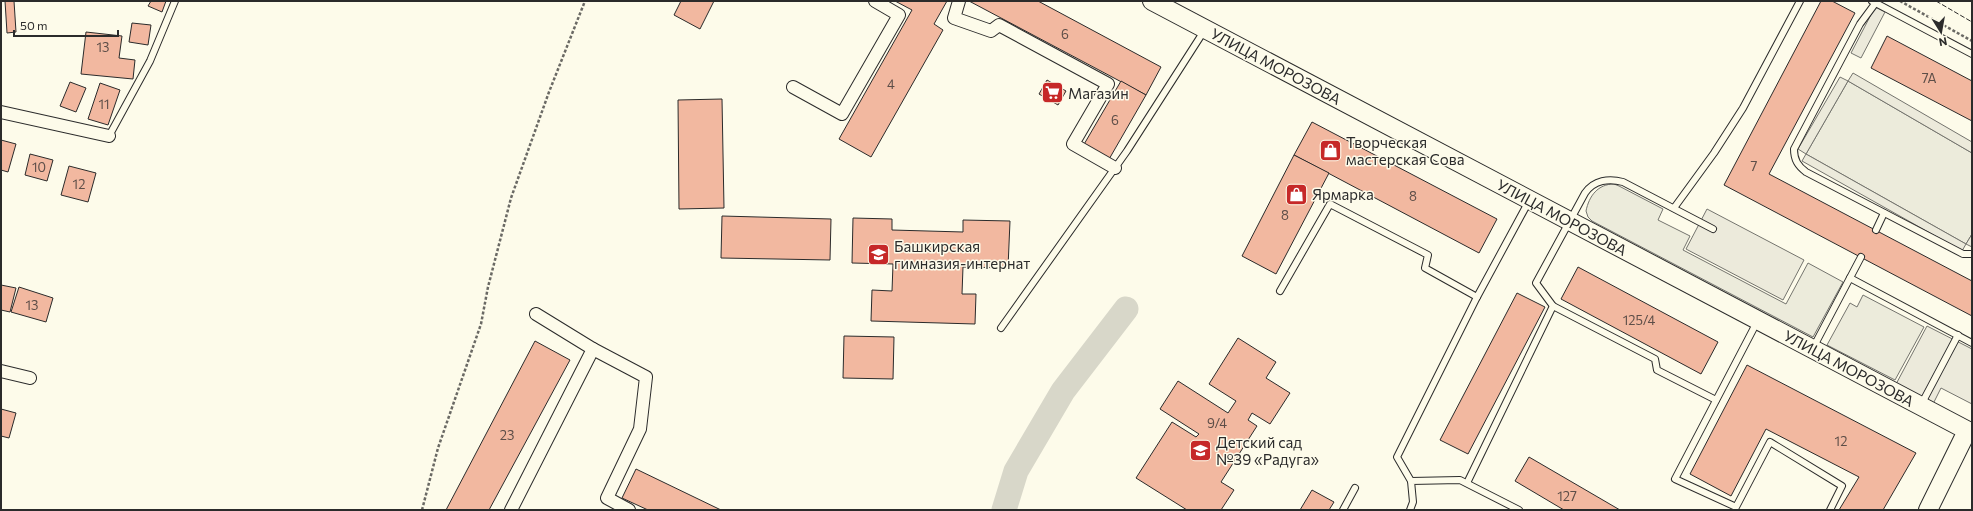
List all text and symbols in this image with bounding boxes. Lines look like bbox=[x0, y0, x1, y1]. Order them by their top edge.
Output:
scale bar bbox=[14, 12, 118, 38]
north arrow bbox=[1921, 12, 1961, 52]
text: 50 m bbox=[20, 18, 48, 32]
street label: УЛИЦА МОРОЗОВА bbox=[1208, 24, 1344, 108]
house number: 6 bbox=[1061, 26, 1069, 42]
text: N bbox=[1938, 35, 1948, 49]
house number: 13 bbox=[97, 39, 109, 55]
house number: 7А bbox=[1922, 70, 1936, 86]
house number: 4 bbox=[887, 76, 895, 92]
supermarket icon: Магазин bbox=[1040, 80, 1066, 106]
place label: Магазин bbox=[1068, 84, 1129, 102]
house number: 11 bbox=[98, 96, 110, 112]
house number: 6 bbox=[1111, 112, 1119, 128]
place label: Творческая мастерская Сова bbox=[1346, 133, 1464, 168]
shop icon: Творческая мастерская Сова bbox=[1318, 138, 1344, 164]
house number: 7 bbox=[1751, 158, 1758, 174]
house number: 10 bbox=[32, 159, 46, 175]
street label: УЛИЦА МОРОЗОВА bbox=[1494, 175, 1630, 259]
house number: 12 bbox=[73, 176, 85, 192]
shop icon: Ярмарка bbox=[1283, 181, 1309, 207]
place label: Ярмарка bbox=[1312, 185, 1374, 203]
house number: 8 bbox=[1409, 188, 1417, 204]
house number: 8 bbox=[1281, 207, 1289, 223]
place label: Башкирская гимназия-интернат bbox=[894, 237, 1030, 272]
school or university icon: Башкирская гимназия-интернат bbox=[865, 242, 891, 268]
house number: 13 bbox=[26, 297, 38, 313]
house number: 125/4 bbox=[1623, 312, 1655, 328]
street label: УЛИЦА МОРОЗОВА bbox=[1781, 326, 1917, 410]
house number: 9/4 bbox=[1207, 415, 1227, 431]
house number: 23 bbox=[500, 427, 514, 443]
place label: Детский сад №39 «Радуга» bbox=[1216, 433, 1320, 468]
house number: 12 bbox=[1835, 433, 1847, 449]
school or university icon: Детский сад №39 «Радуга» bbox=[1187, 438, 1213, 464]
house number: 127 bbox=[1557, 488, 1577, 504]

